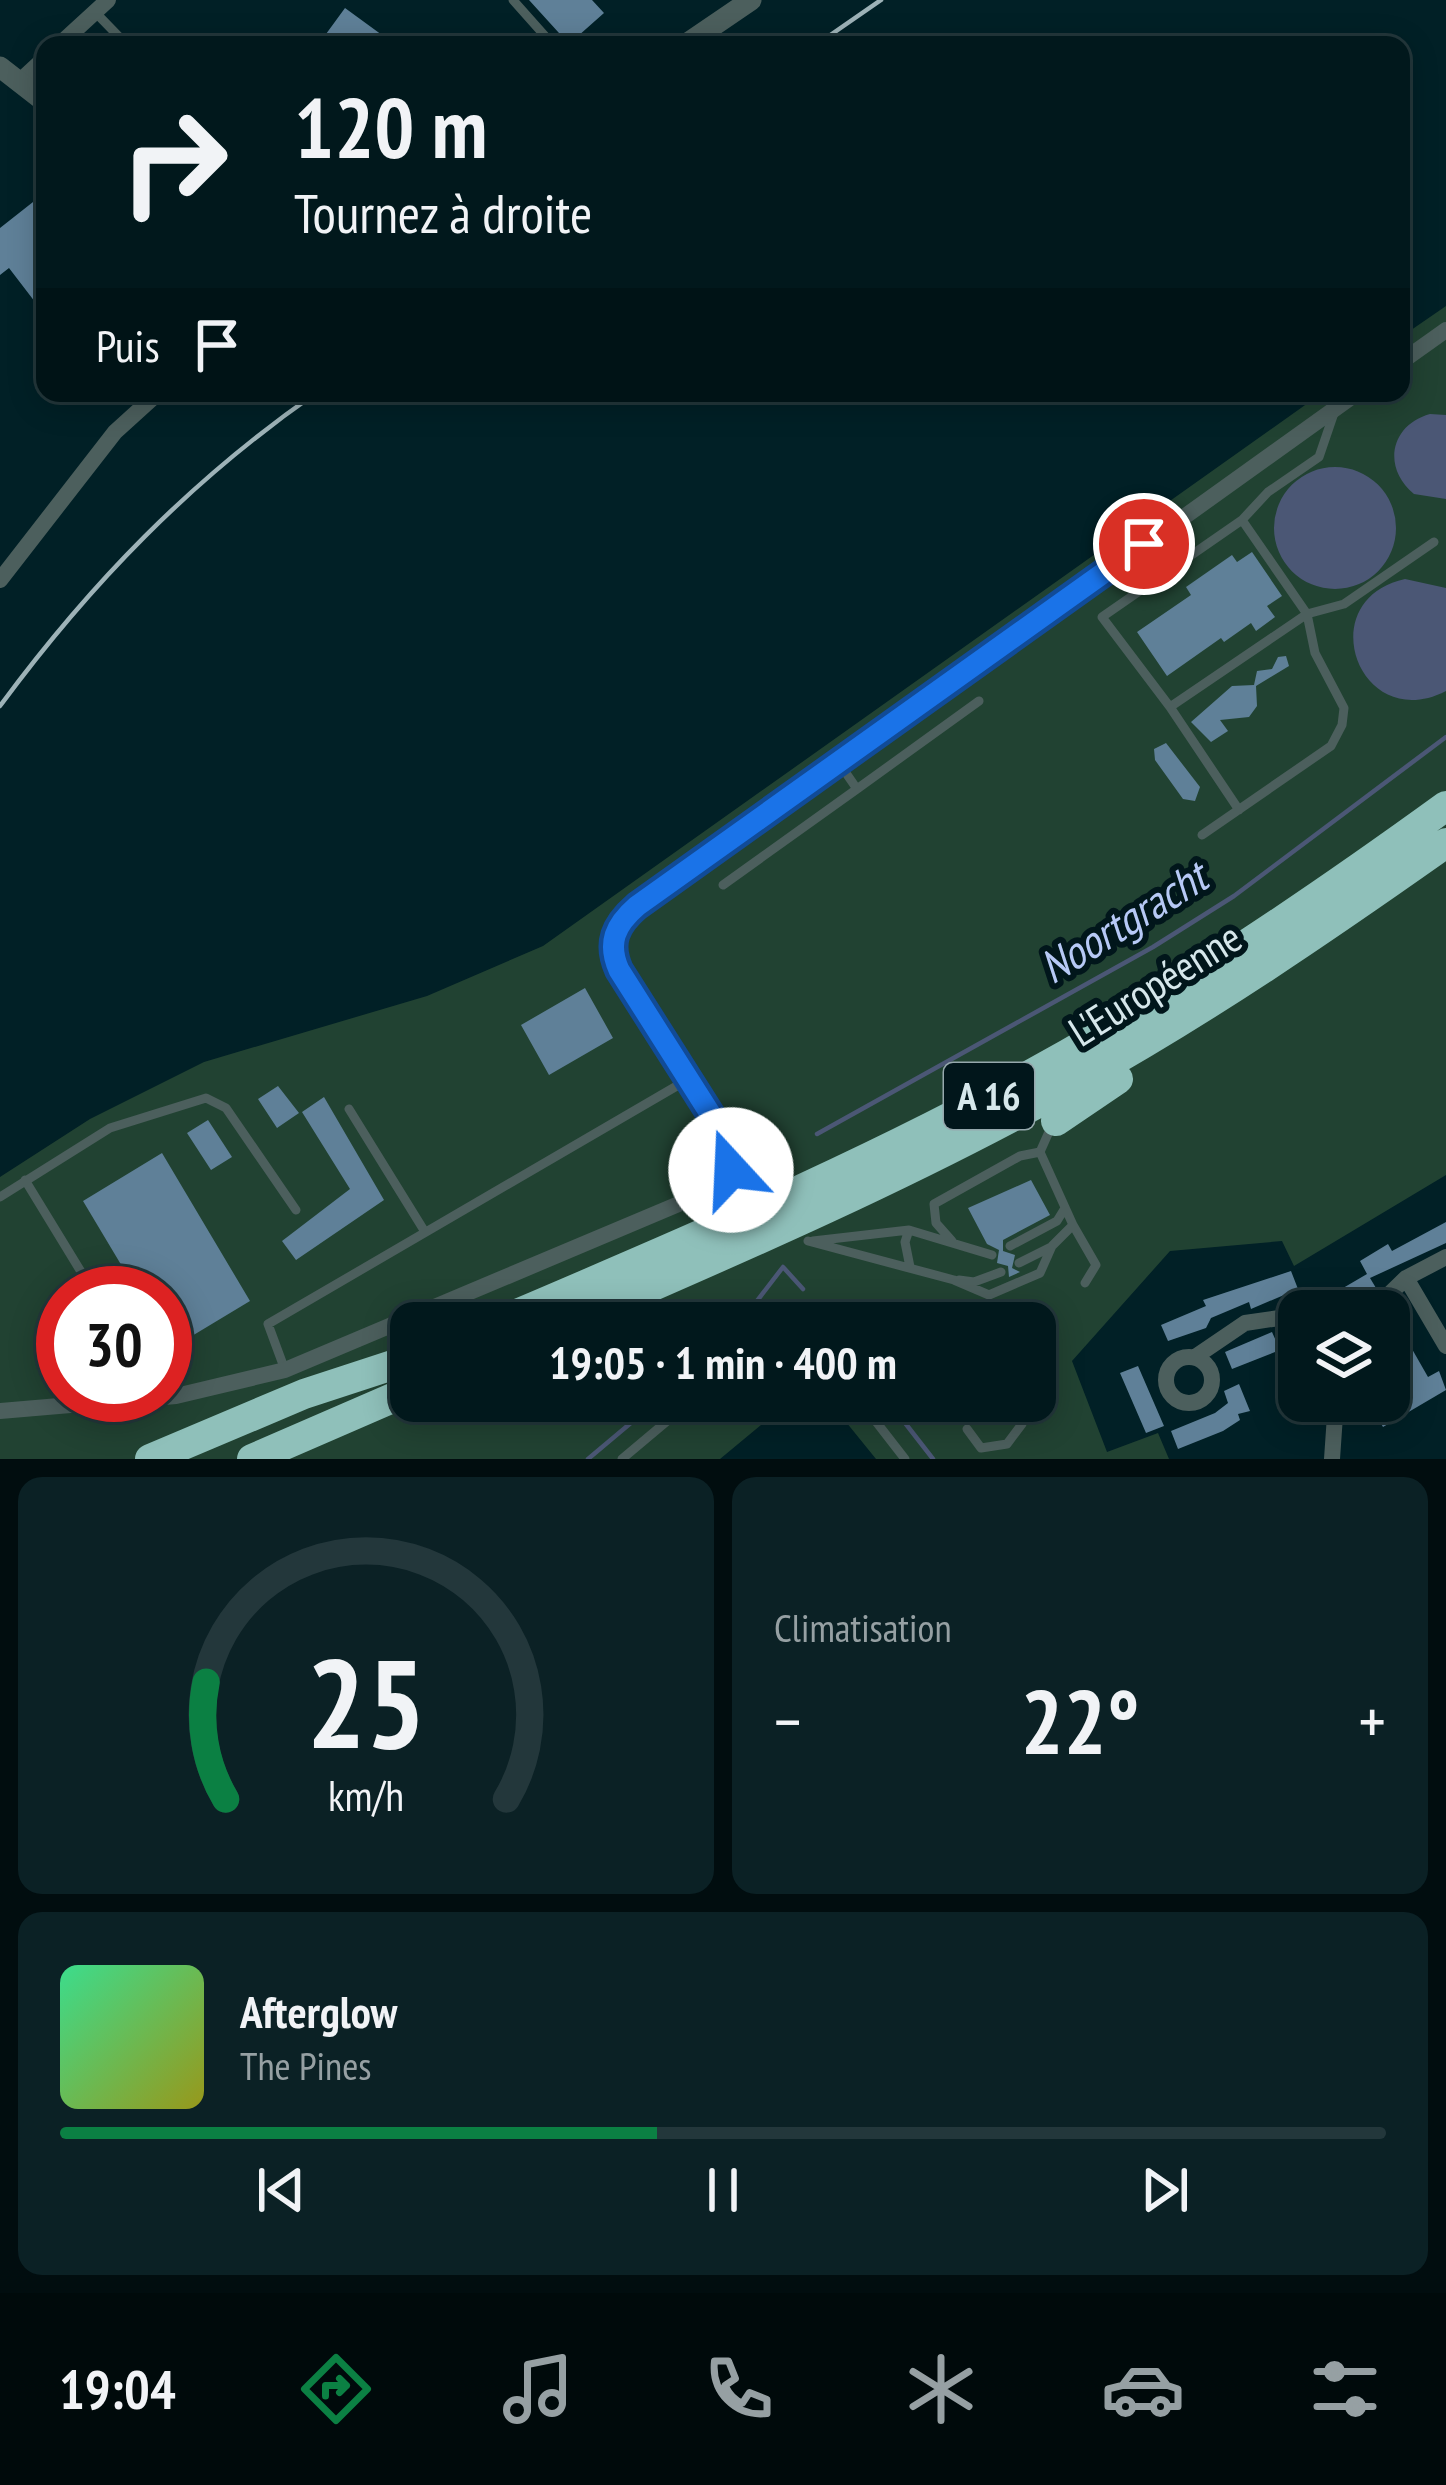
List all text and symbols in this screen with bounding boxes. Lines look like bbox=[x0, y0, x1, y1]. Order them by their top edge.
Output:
text: 120 m bbox=[294, 72, 487, 181]
icon: right bbox=[96, 84, 252, 240]
text: Tournez à droite bbox=[294, 178, 592, 248]
icon: arrive bbox=[184, 312, 250, 378]
text: Puis bbox=[96, 316, 160, 374]
pin bbox=[1093, 493, 1195, 595]
icon: arrive bbox=[1111, 511, 1177, 577]
water label: Noortgracht bbox=[1028, 845, 1221, 995]
street label: L'Européenne bbox=[1058, 909, 1251, 1058]
road number: A 16 bbox=[944, 1063, 1034, 1129]
position arrow bbox=[668, 1107, 794, 1233]
speed limit sign: 30 bbox=[36, 1266, 192, 1422]
map controls bbox=[1278, 1290, 1410, 1422]
button: layers bbox=[1278, 1290, 1410, 1422]
text: 19:05 · 1 min · 400 m bbox=[549, 1333, 897, 1391]
text: Climatisation bbox=[774, 1602, 952, 1653]
text: 25 bbox=[306, 1621, 426, 1782]
text: 22° bbox=[1021, 1662, 1139, 1779]
text: − bbox=[774, 1678, 801, 1763]
text: + bbox=[1359, 1678, 1386, 1763]
text: km/h bbox=[328, 1766, 404, 1822]
text: Afterglow bbox=[240, 1982, 397, 2040]
text: The Pines bbox=[240, 2040, 371, 2091]
icon: previous bbox=[248, 2157, 314, 2223]
icon: pause bbox=[690, 2157, 756, 2223]
icon: next bbox=[1132, 2157, 1198, 2223]
icon: directions bbox=[294, 2347, 378, 2431]
icon: music bbox=[496, 2347, 580, 2431]
icon: phone bbox=[697, 2347, 781, 2431]
icon: climate bbox=[899, 2347, 983, 2431]
icon: car bbox=[1101, 2347, 1185, 2431]
icon: filters bbox=[1303, 2347, 1387, 2431]
text: 19:04 bbox=[59, 2354, 176, 2424]

